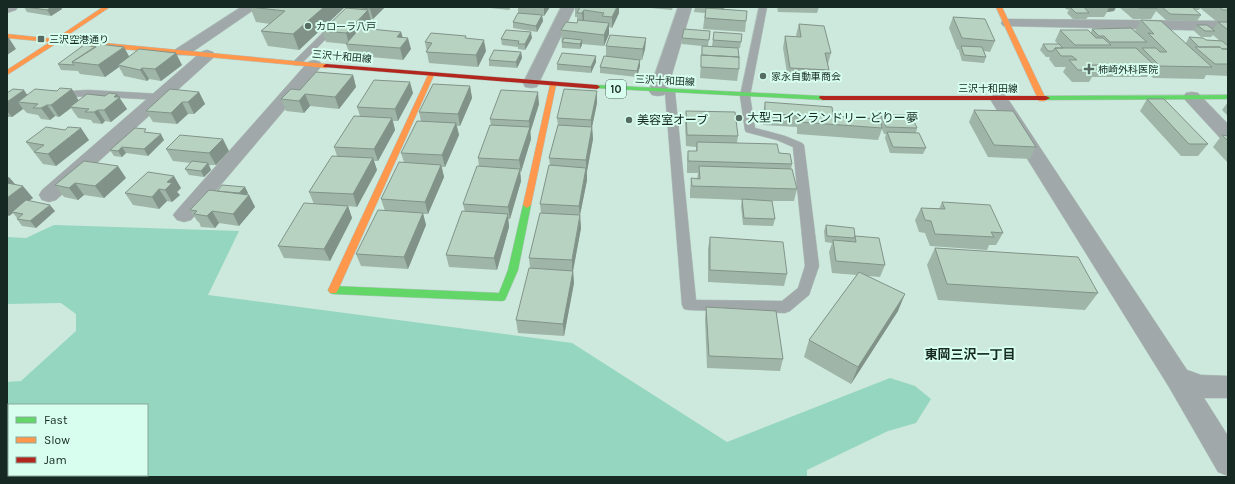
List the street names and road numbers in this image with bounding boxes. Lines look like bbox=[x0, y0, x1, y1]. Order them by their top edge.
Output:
street label: 三沢十和田線 bbox=[312, 48, 372, 66]
street label: 三沢十和田線 bbox=[635, 73, 695, 89]
road number: 10 bbox=[606, 80, 626, 98]
street label: 三沢十和田線 bbox=[958, 83, 1018, 95]

